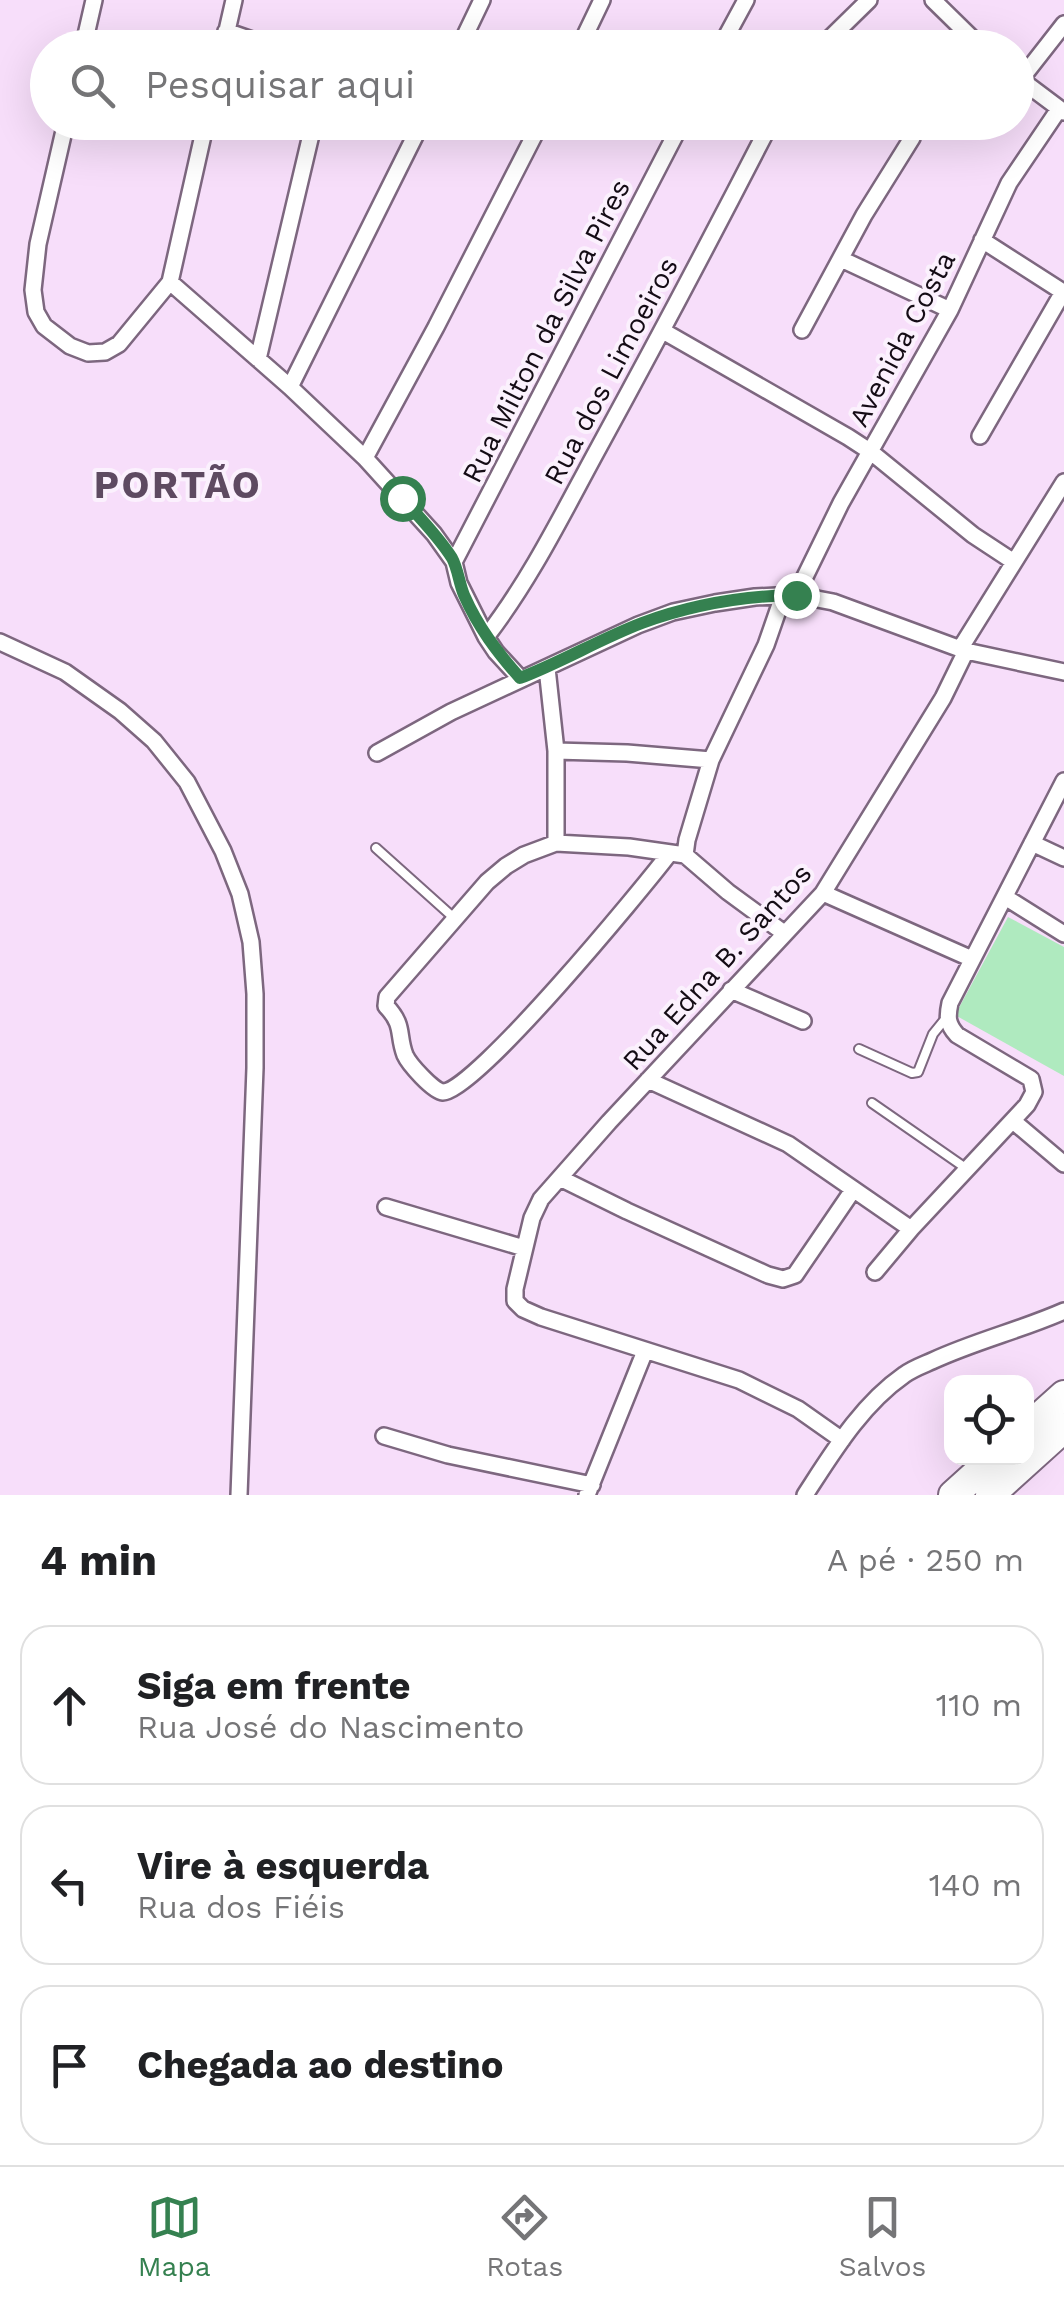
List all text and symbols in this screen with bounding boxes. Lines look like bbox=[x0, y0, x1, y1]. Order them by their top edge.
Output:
search box bbox=[30, 30, 1034, 140]
icon: search bbox=[65, 58, 120, 113]
text: Pesquisar aqui bbox=[145, 63, 415, 107]
street label: Rua Milton da Silva Pires bbox=[455, 174, 637, 488]
street label: Avenida Costa bbox=[842, 246, 962, 432]
street label: Rua dos Limoeiros bbox=[537, 252, 685, 490]
district label: PORTÃO bbox=[94, 463, 262, 507]
route start bbox=[380, 476, 426, 522]
route end bbox=[774, 573, 820, 619]
street label: Rua Edna B. Santos bbox=[616, 857, 818, 1077]
map controls bbox=[944, 1375, 1034, 1465]
button: locate bbox=[944, 1375, 1034, 1465]
text: 4 min bbox=[40, 1536, 157, 1585]
text: A pé · 250 m bbox=[827, 1541, 1024, 1579]
text: Siga em frente bbox=[137, 1664, 411, 1708]
icon: ahead bbox=[42, 1678, 97, 1733]
text: 110 m bbox=[936, 1686, 1022, 1724]
text: Rua José do Nascimento bbox=[137, 1708, 525, 1746]
text: Vire à esquerda bbox=[137, 1844, 429, 1888]
icon: left bbox=[42, 1858, 97, 1913]
text: 140 m bbox=[929, 1866, 1022, 1904]
text: Rua dos Fiéis bbox=[137, 1888, 345, 1926]
icon: arrive bbox=[42, 2038, 97, 2093]
text: Chegada ao destino bbox=[137, 2043, 504, 2087]
tab: Mapa bbox=[138, 2190, 211, 2283]
tab: Rotas bbox=[486, 2190, 563, 2283]
tab: Salvos bbox=[839, 2190, 926, 2283]

